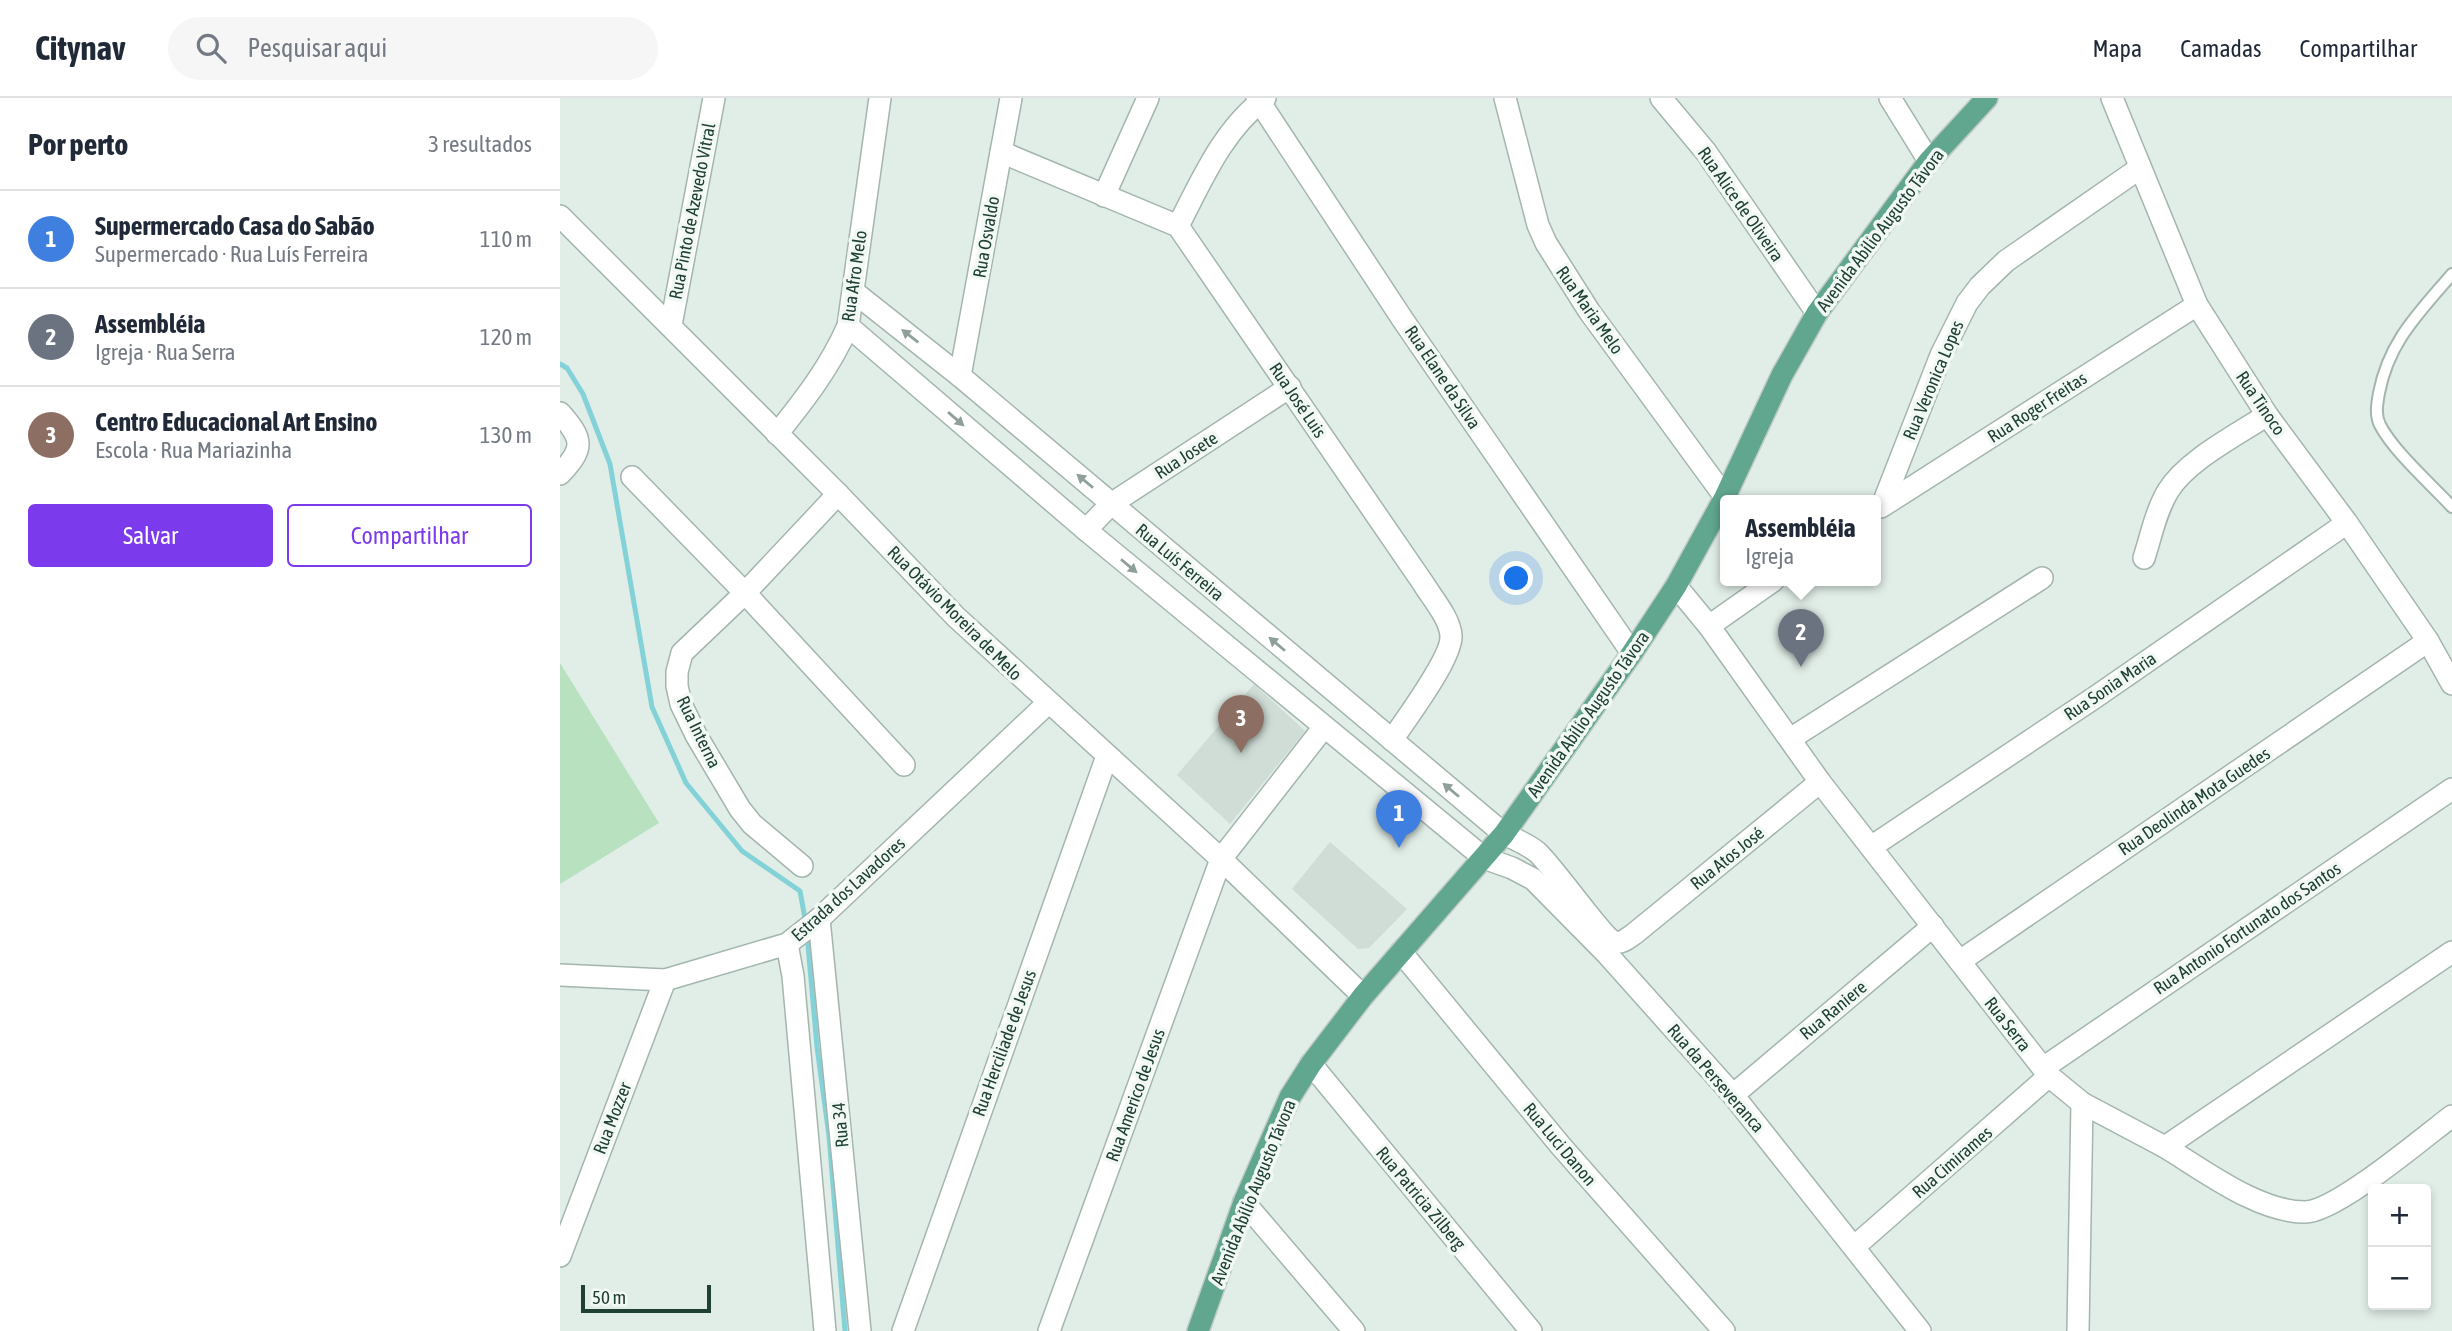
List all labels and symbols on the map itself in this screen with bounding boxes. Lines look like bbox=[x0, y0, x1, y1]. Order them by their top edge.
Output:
street label: Rua Pinto de Azevedo Vitral bbox=[665, 121, 719, 301]
street label: Rua Alice de Oliveira bbox=[1694, 143, 1788, 265]
street label: Avenida Abílio Augusto Távora bbox=[1812, 145, 1948, 315]
street label: Rua Osvaldo bbox=[968, 195, 1004, 279]
street label: Rua Afro Melo bbox=[837, 229, 871, 323]
street label: Rua Maria Melo bbox=[1552, 262, 1628, 358]
street label: Rua Veronica Lopes bbox=[1898, 317, 1968, 443]
street label: Rua Elane da Silva bbox=[1401, 321, 1485, 433]
one-way arrow bbox=[901, 329, 918, 344]
street label: Rua José Luis bbox=[1265, 359, 1331, 441]
street label: Rua Roger Freitas bbox=[1984, 367, 2090, 447]
street label: Rua Tinoco bbox=[2232, 367, 2290, 439]
one-way arrow bbox=[947, 411, 965, 427]
street label: Rua Josete bbox=[1151, 427, 1221, 483]
one-way arrow bbox=[1076, 474, 1093, 489]
street label: Rua Luís Ferreira bbox=[1132, 519, 1228, 605]
street label: Rua Otávio Moreira de Melo bbox=[883, 541, 1027, 685]
one-way arrow bbox=[1121, 558, 1138, 573]
your location bbox=[1499, 561, 1533, 595]
pin: 2 bbox=[1778, 609, 1824, 667]
street label: Avenida Abílio Augusto Távora bbox=[1523, 627, 1653, 801]
one-way arrow bbox=[1268, 636, 1286, 652]
street label: Rua Sonia Maria bbox=[2060, 648, 2160, 724]
street label: Rua Interna bbox=[673, 693, 725, 771]
pin: 3 bbox=[1218, 695, 1264, 753]
street label: Rua Deolinda Mota Guedes bbox=[2114, 743, 2274, 859]
one-way arrow bbox=[1443, 783, 1460, 798]
pin: 1 bbox=[1376, 790, 1422, 848]
street label: Rua Atos José bbox=[1686, 822, 1768, 894]
street label: Estrada dos Lavadores bbox=[787, 833, 909, 945]
street label: Rua Antonio Fortunato dos Santos bbox=[2150, 857, 2344, 999]
street label: Rua Herciliade de Jesus bbox=[968, 967, 1040, 1119]
street label: Rua Raniere bbox=[1795, 976, 1871, 1044]
street label: Rua Serra bbox=[1980, 993, 2036, 1055]
street label: Rua da Perseveranca bbox=[1663, 1019, 1769, 1137]
street label: Rua Americo de Jesus bbox=[1101, 1026, 1169, 1164]
street label: Rua Mozzer bbox=[589, 1079, 636, 1157]
street label: Avenida Abílio Augusto Távora bbox=[1206, 1096, 1300, 1288]
street label: Rua Luci Danon bbox=[1519, 1098, 1601, 1190]
street label: Rua 34 bbox=[828, 1101, 852, 1149]
street label: Rua Cimirames bbox=[1908, 1122, 1996, 1202]
street label: Rua Patricia Zilberg bbox=[1372, 1142, 1470, 1254]
scale bar bbox=[581, 1282, 710, 1314]

